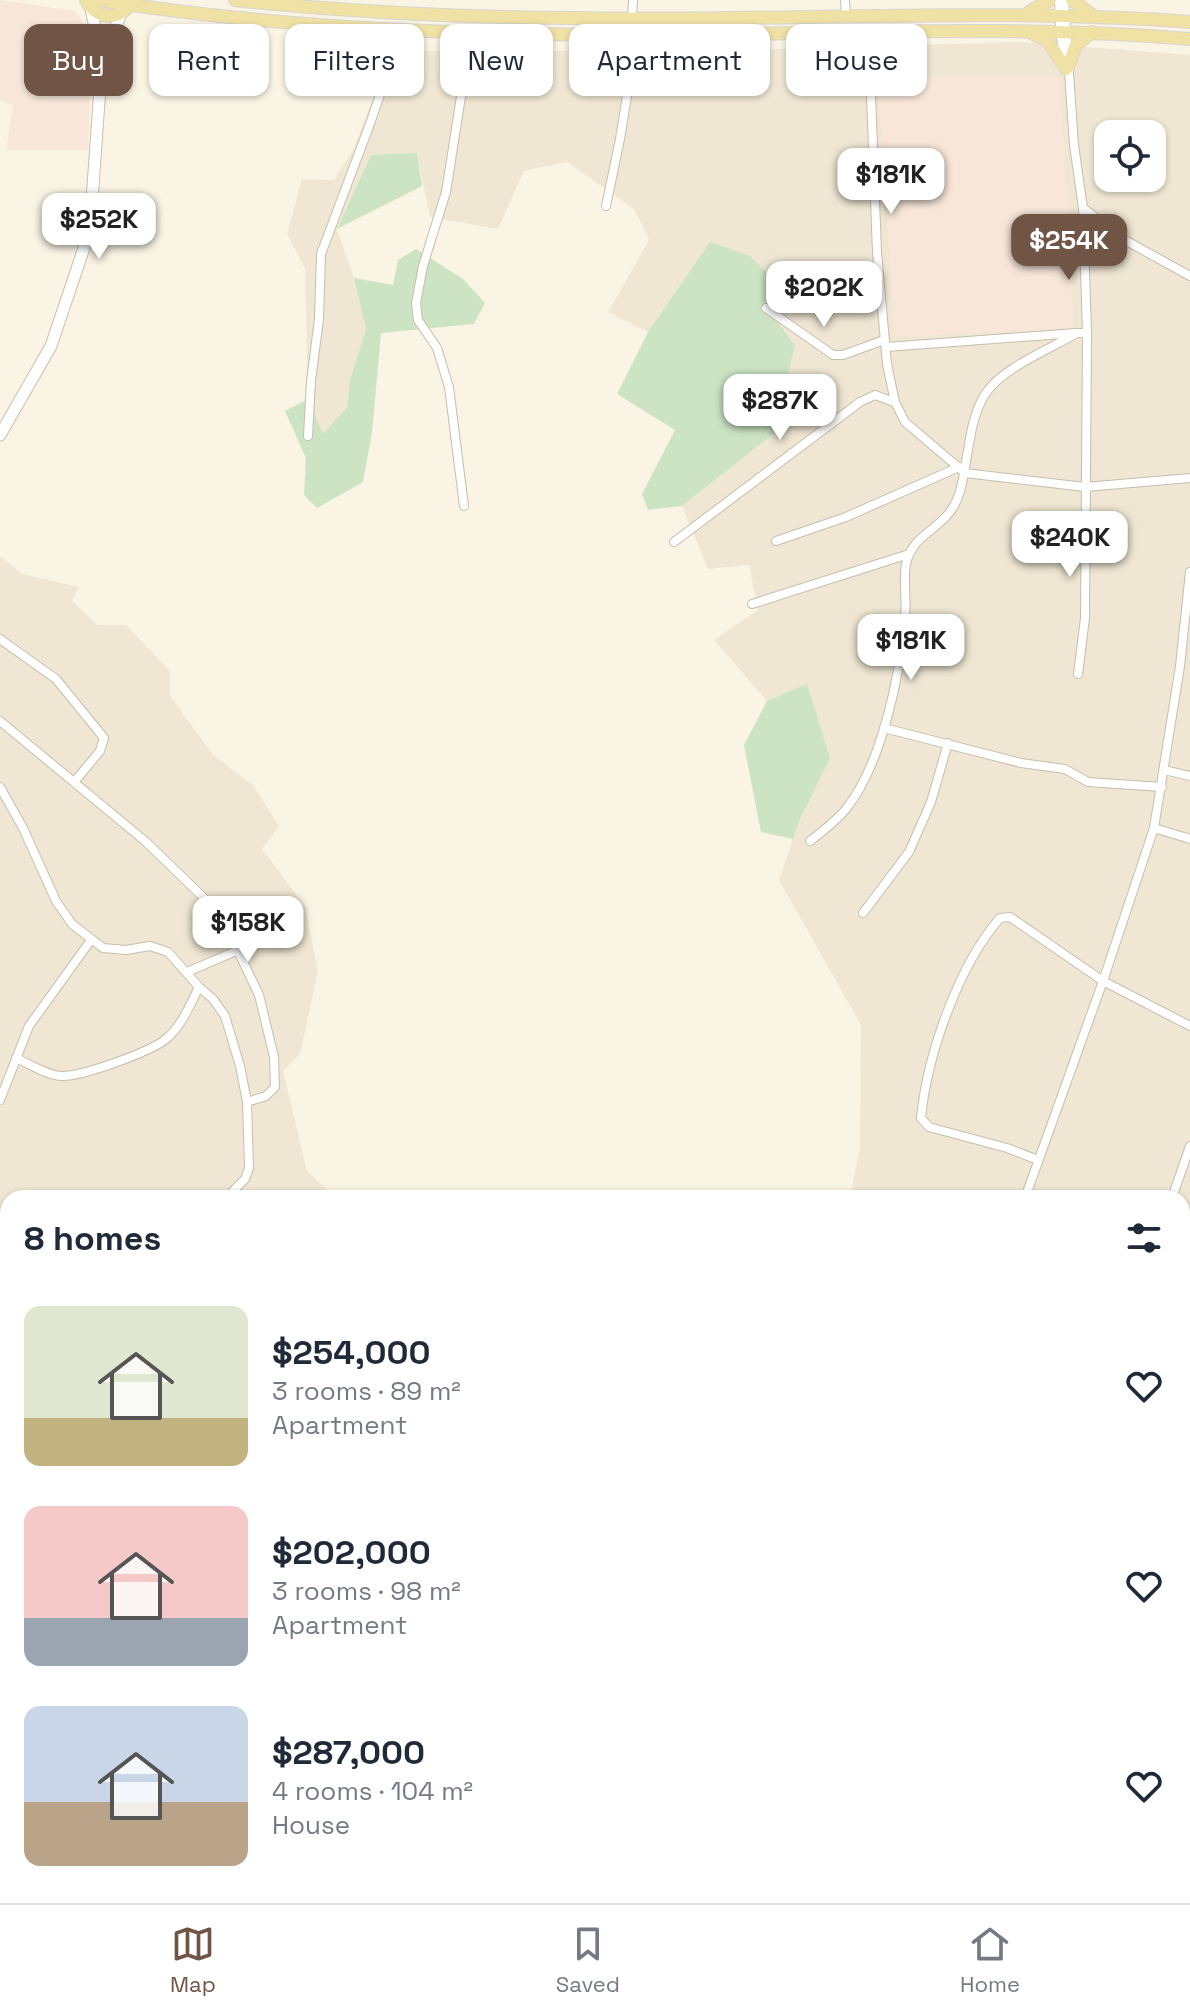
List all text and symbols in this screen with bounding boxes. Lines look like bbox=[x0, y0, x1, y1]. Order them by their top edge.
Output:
chip: Buy bbox=[24, 24, 133, 96]
chip: Rent bbox=[149, 24, 269, 96]
chip: Filters bbox=[285, 24, 424, 96]
chip: New bbox=[440, 24, 553, 96]
chip: Apartment bbox=[569, 24, 770, 96]
chip: House bbox=[786, 24, 927, 96]
map controls bbox=[1094, 120, 1166, 192]
button: locate bbox=[1094, 120, 1166, 192]
pin: $181K bbox=[835, 148, 947, 216]
text: $181K bbox=[855, 157, 927, 191]
pin: $252K bbox=[43, 193, 155, 261]
text: $252K bbox=[60, 202, 138, 236]
pin: $254K bbox=[1013, 214, 1125, 282]
text: $254K bbox=[1029, 223, 1109, 257]
pin: $202K bbox=[768, 261, 880, 329]
text: $202K bbox=[784, 270, 864, 304]
pin: $287K bbox=[724, 374, 836, 442]
text: $287K bbox=[741, 383, 819, 417]
pin: $240K bbox=[1014, 511, 1126, 579]
text: $240K bbox=[1030, 520, 1110, 554]
pin: $181K bbox=[855, 614, 967, 682]
text: $181K bbox=[875, 623, 947, 657]
pin: $158K bbox=[192, 896, 304, 964]
text: $158K bbox=[211, 905, 285, 939]
icon: filters bbox=[1122, 1216, 1166, 1260]
text: 8 homes bbox=[24, 1217, 161, 1260]
text: $254,000 bbox=[272, 1331, 431, 1374]
icon: home bbox=[88, 1338, 184, 1434]
icon: heart bbox=[1122, 1364, 1166, 1408]
text: 3 rooms · 89 m² bbox=[272, 1374, 461, 1408]
text: Apartment bbox=[272, 1408, 407, 1442]
text: $202,000 bbox=[272, 1531, 431, 1574]
icon: home bbox=[88, 1538, 184, 1634]
icon: heart bbox=[1122, 1564, 1166, 1608]
text: 3 rooms · 98 m² bbox=[272, 1574, 461, 1608]
text: Apartment bbox=[272, 1608, 407, 1642]
text: $287,000 bbox=[272, 1731, 425, 1774]
icon: home bbox=[88, 1738, 184, 1834]
icon: heart bbox=[1122, 1764, 1166, 1808]
text: 4 rooms · 104 m² bbox=[272, 1774, 473, 1808]
text: House bbox=[272, 1808, 350, 1842]
tab: Map bbox=[170, 1922, 216, 1998]
tab: Saved bbox=[556, 1922, 620, 1998]
tab: Home bbox=[960, 1922, 1020, 1998]

